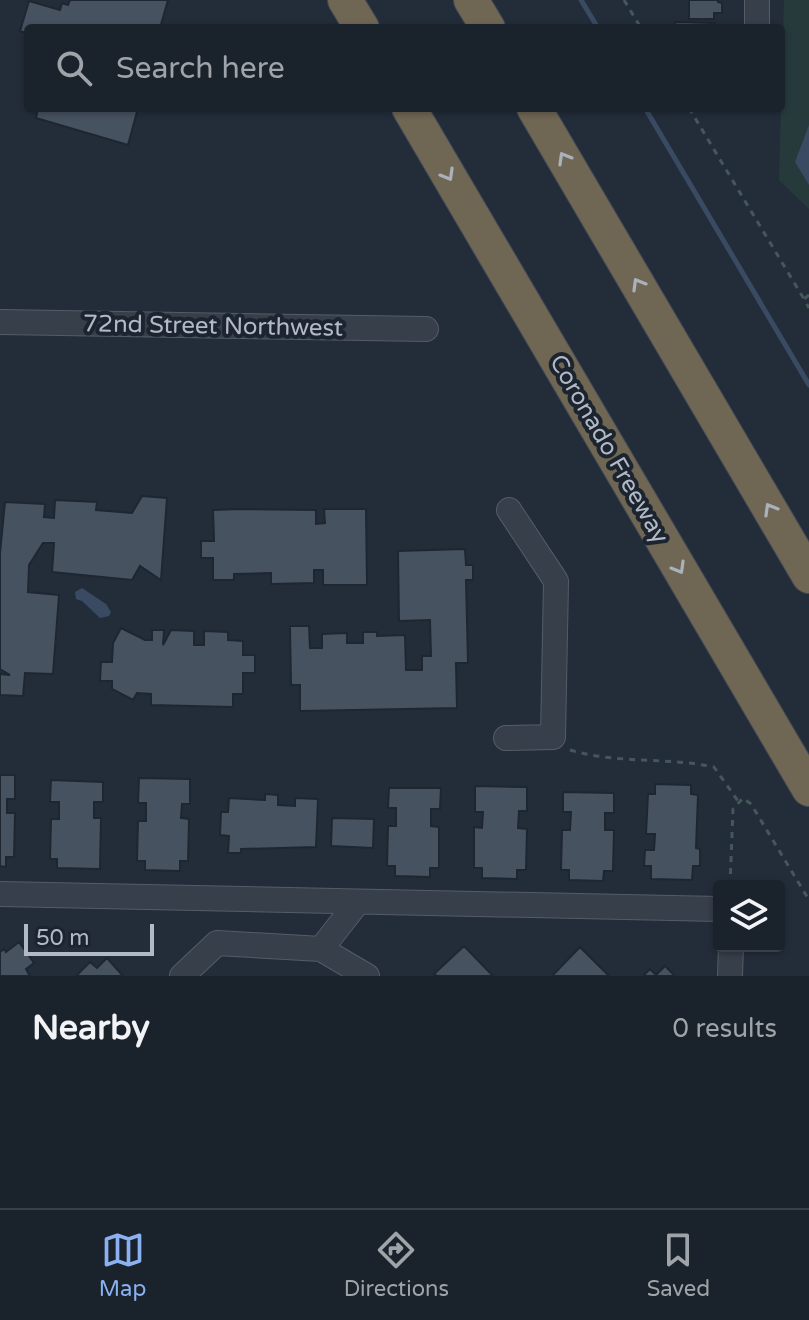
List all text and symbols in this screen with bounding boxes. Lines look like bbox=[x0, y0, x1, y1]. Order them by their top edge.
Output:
search box bbox=[24, 24, 785, 112]
icon: search bbox=[52, 46, 96, 90]
text: Search here bbox=[116, 50, 285, 87]
one-way arrow bbox=[558, 152, 574, 167]
one-way arrow bbox=[438, 166, 454, 181]
one-way arrow bbox=[632, 279, 648, 293]
street label: 72nd Street Northwest bbox=[83, 309, 343, 343]
street label: Coronado Freeway bbox=[543, 349, 675, 549]
one-way arrow bbox=[764, 503, 779, 518]
one-way arrow bbox=[669, 559, 685, 574]
map controls bbox=[713, 880, 785, 952]
button: layers bbox=[713, 880, 785, 952]
scale bar bbox=[24, 920, 154, 956]
text: 50 m bbox=[36, 925, 90, 951]
text: Nearby bbox=[32, 1008, 150, 1049]
text: 0 results bbox=[672, 1013, 777, 1044]
tab: Map bbox=[99, 1228, 146, 1302]
tab: Directions bbox=[344, 1228, 449, 1302]
tab: Saved bbox=[647, 1228, 710, 1302]

